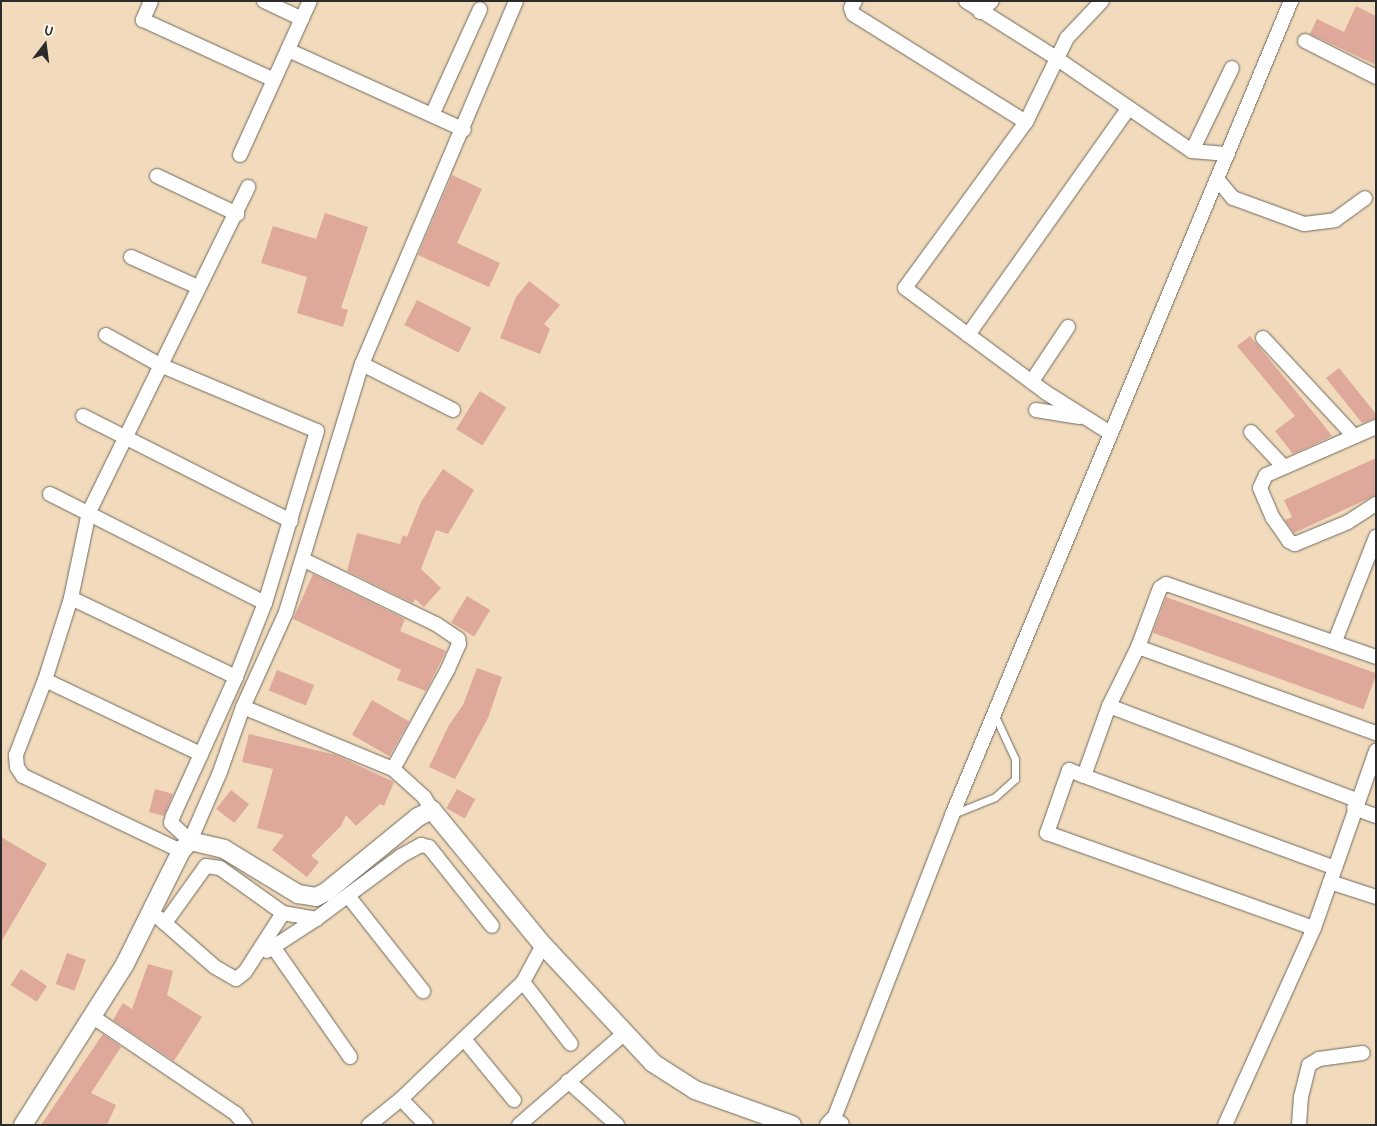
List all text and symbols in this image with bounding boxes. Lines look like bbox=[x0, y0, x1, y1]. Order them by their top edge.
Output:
north arrow bbox=[20, 20, 70, 70]
text: U bbox=[43, 20, 55, 40]

